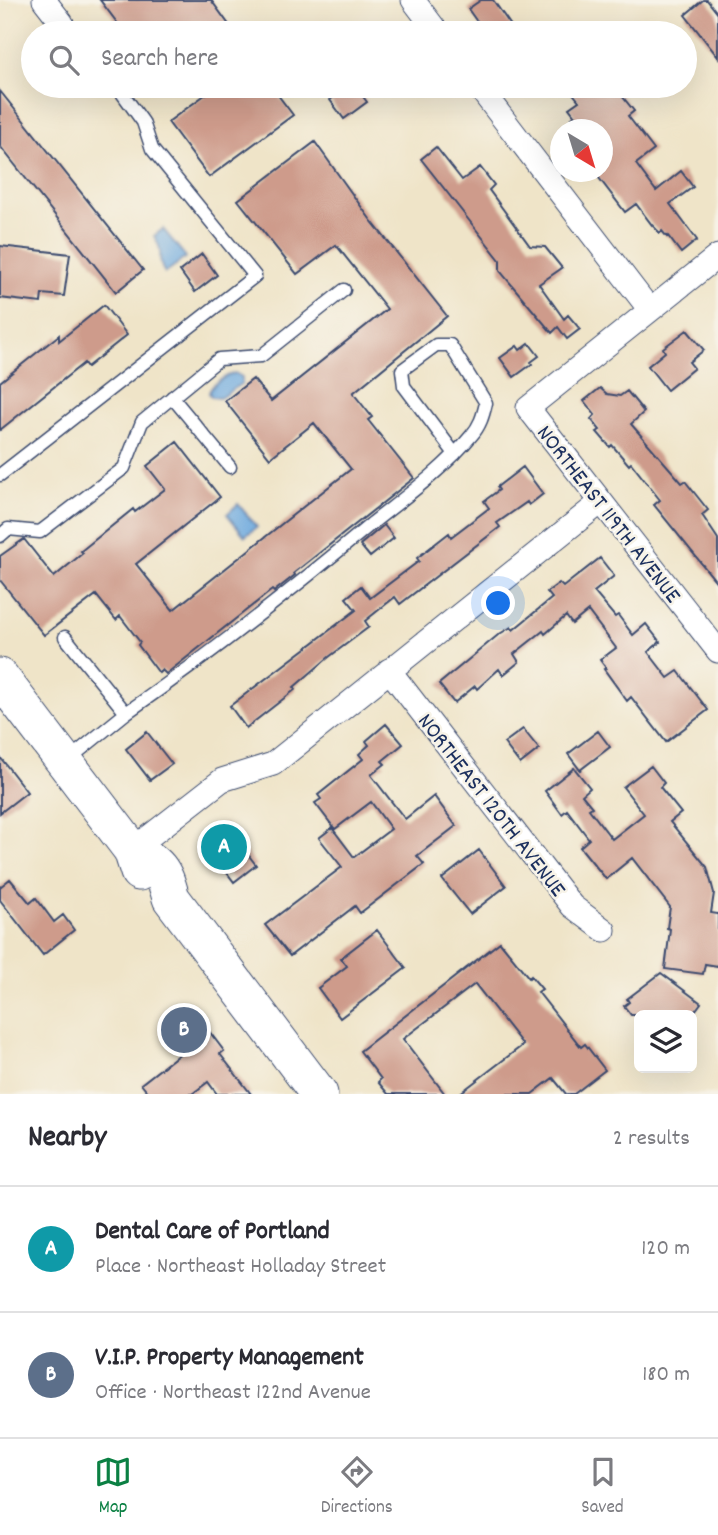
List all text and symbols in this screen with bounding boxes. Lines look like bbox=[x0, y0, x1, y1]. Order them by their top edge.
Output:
search box bbox=[21, 21, 697, 98]
icon: search bbox=[45, 41, 83, 79]
text: Search here bbox=[101, 41, 219, 78]
north arrow bbox=[550, 119, 613, 182]
street label: NORTHEAST 119TH AVENUE bbox=[527, 419, 688, 612]
your location bbox=[481, 586, 515, 620]
street label: NORTHEAST 120TH AVENUE bbox=[408, 707, 573, 905]
pin: A bbox=[201, 821, 247, 873]
pin: B bbox=[161, 1004, 207, 1056]
map controls bbox=[634, 1010, 697, 1073]
button: layers bbox=[634, 1010, 697, 1073]
text: Nearby bbox=[28, 1118, 106, 1161]
text: 2 results bbox=[613, 1123, 690, 1156]
text: Dental Care of Portland bbox=[95, 1214, 330, 1251]
text: A bbox=[45, 1233, 57, 1266]
text: 120 m bbox=[641, 1233, 690, 1266]
text: Place · Northeast Holladay Street bbox=[95, 1251, 386, 1284]
text: V.I.P. Property Management bbox=[95, 1340, 364, 1377]
text: B bbox=[46, 1359, 56, 1392]
text: 180 m bbox=[642, 1359, 690, 1392]
text: Office · Northeast 122nd Avenue bbox=[95, 1377, 371, 1410]
tab: Map bbox=[94, 1453, 132, 1522]
tab: Directions bbox=[321, 1453, 393, 1522]
tab: Saved bbox=[581, 1453, 624, 1522]

